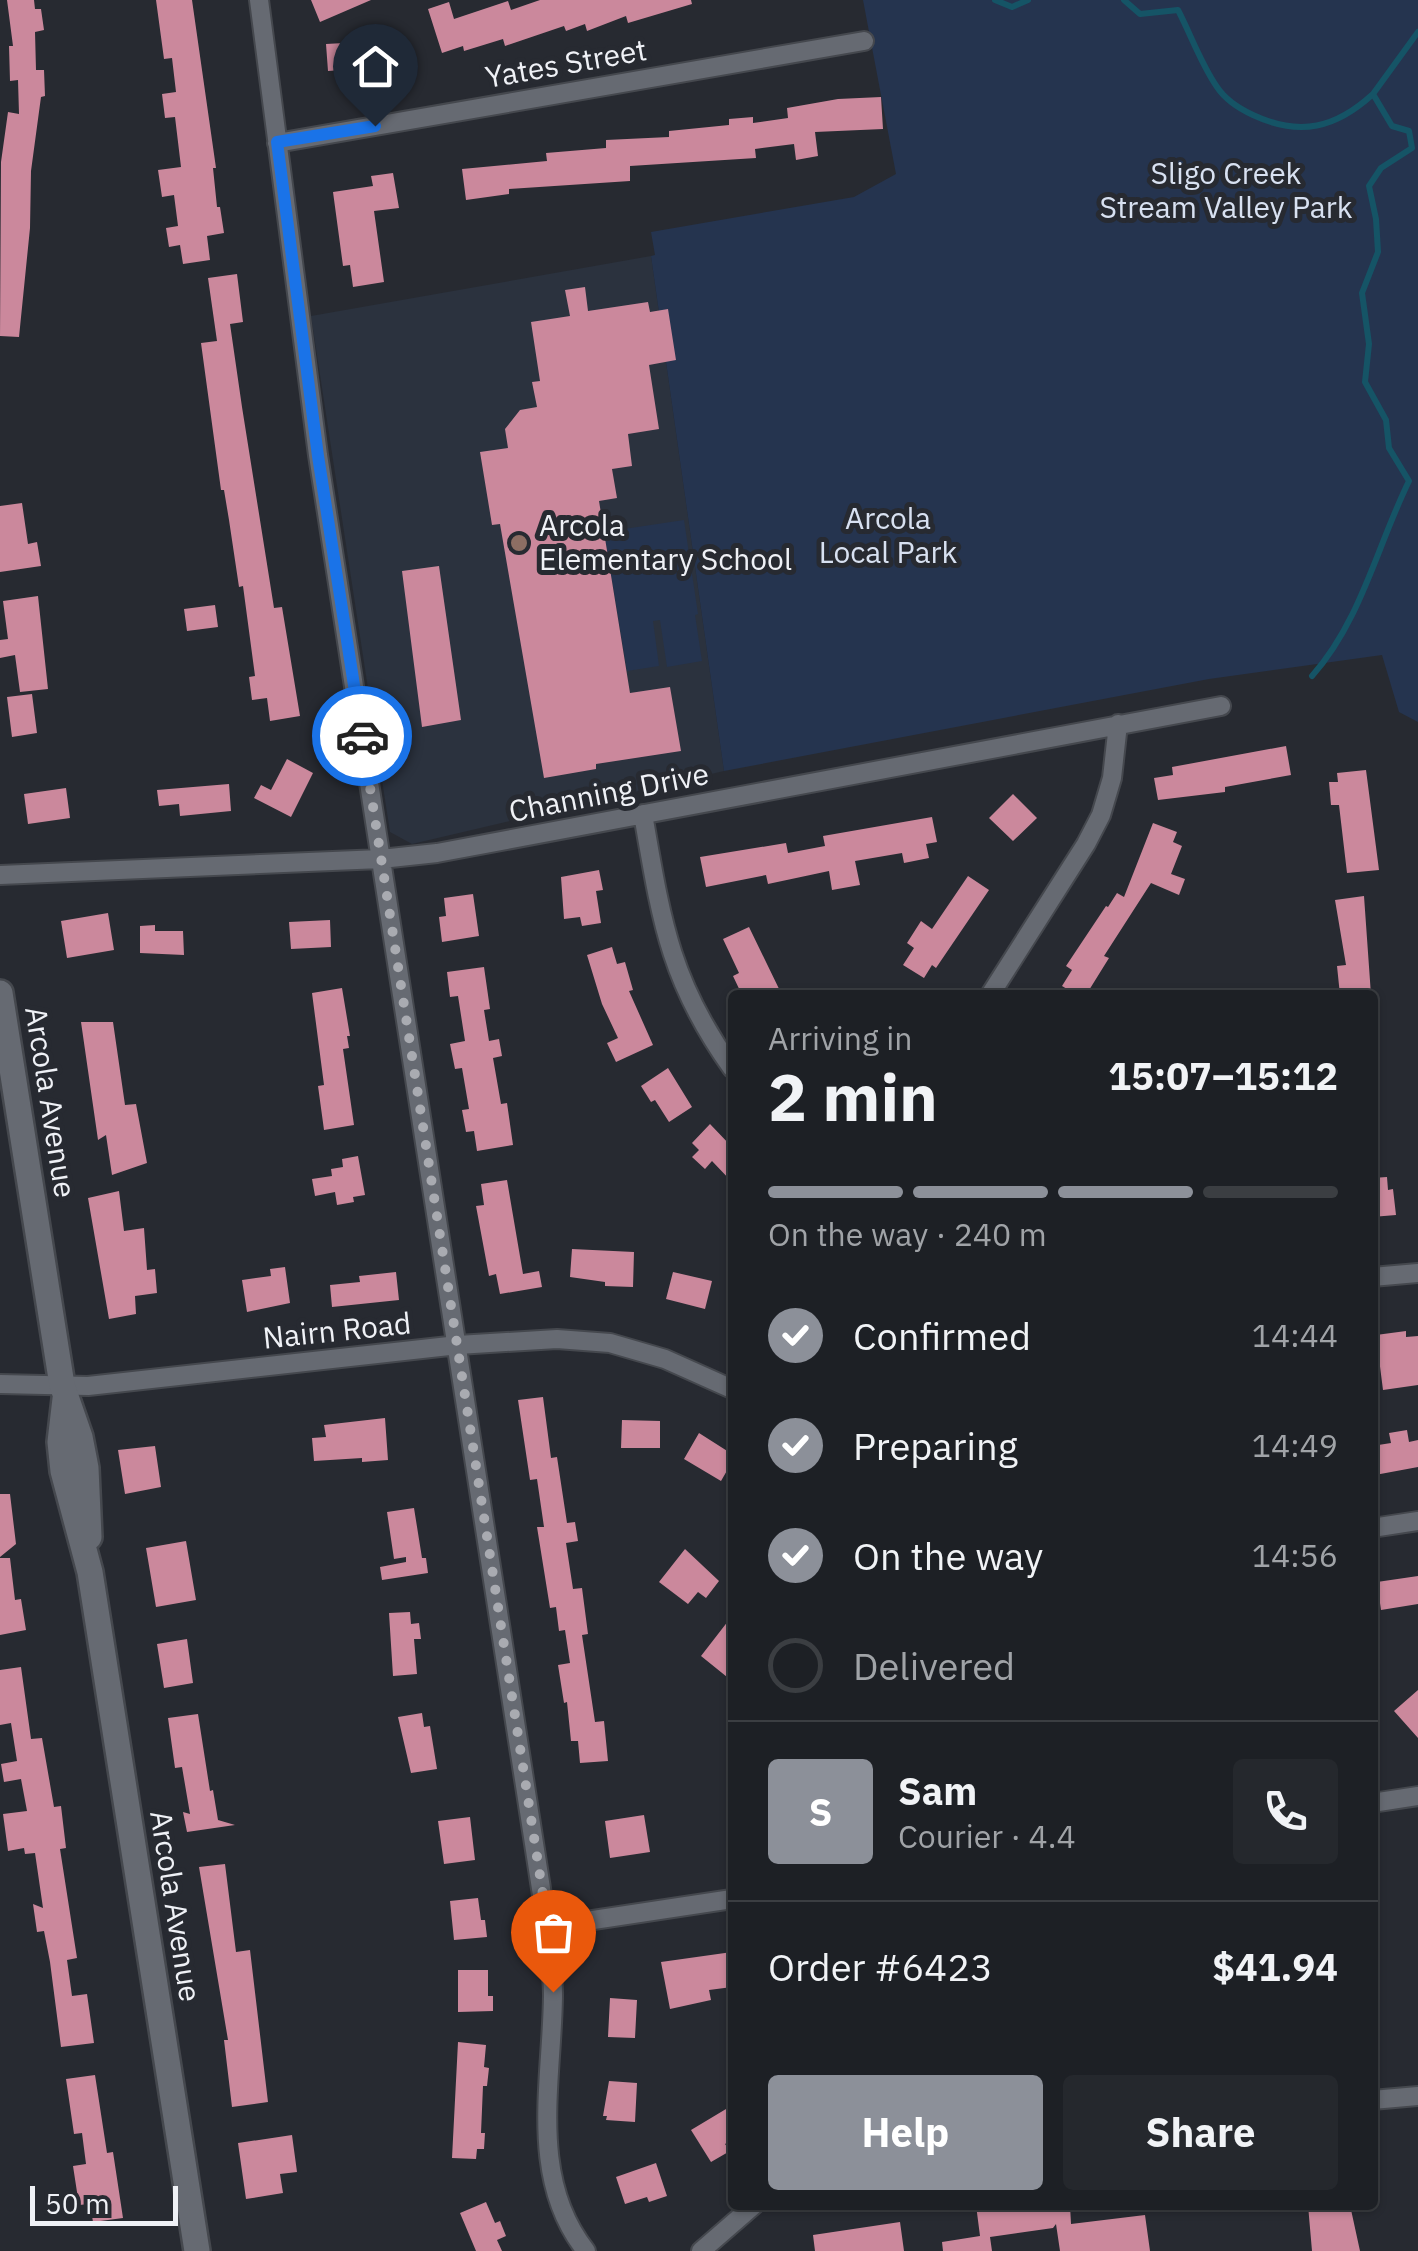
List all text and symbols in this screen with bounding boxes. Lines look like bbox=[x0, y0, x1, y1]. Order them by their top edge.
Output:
pin bbox=[333, 24, 418, 127]
street label: Yates Street bbox=[482, 29, 649, 96]
icon: home bbox=[348, 39, 403, 94]
park label: Sligo Creek Stream Valley Park bbox=[1099, 153, 1353, 226]
park label: Arcola Local Park bbox=[819, 498, 957, 571]
place label: Arcola Elementary School bbox=[539, 505, 792, 578]
marker: Arcola Elementary School bbox=[508, 532, 530, 554]
courier bbox=[312, 686, 412, 786]
icon: car bbox=[335, 709, 390, 764]
street label: Channing Drive bbox=[505, 753, 712, 830]
street label: Arcola Avenue bbox=[17, 1003, 86, 1200]
text: Arriving in bbox=[768, 1017, 913, 1059]
text: 15:07–15:12 bbox=[1108, 1051, 1338, 1100]
text: 2 min bbox=[768, 1054, 938, 1139]
text: On the way · 240 m bbox=[768, 1213, 1047, 1255]
street label: Nairn Road bbox=[261, 1302, 413, 1357]
icon: check bbox=[768, 1308, 823, 1363]
text: Confirmed bbox=[853, 1311, 1031, 1360]
text: 14:44 bbox=[1252, 1314, 1338, 1356]
icon: check bbox=[768, 1418, 823, 1473]
text: Preparing bbox=[853, 1421, 1018, 1470]
text: 14:49 bbox=[1252, 1424, 1338, 1466]
icon: check bbox=[768, 1528, 823, 1583]
text: On the way bbox=[853, 1531, 1043, 1580]
text: 14:56 bbox=[1252, 1534, 1338, 1576]
text: Delivered bbox=[853, 1641, 1015, 1690]
button: phone bbox=[1233, 1759, 1338, 1864]
text: Sam bbox=[898, 1766, 977, 1815]
text: S bbox=[809, 1787, 832, 1836]
street label: Arcola Avenue bbox=[142, 1807, 211, 2004]
text: Courier · 4.4 bbox=[898, 1815, 1076, 1857]
pin bbox=[511, 1890, 596, 1993]
icon: bag bbox=[526, 1905, 581, 1960]
text: Order #6423 bbox=[768, 1942, 993, 1991]
text: $41.94 bbox=[1212, 1942, 1338, 1991]
button: Help bbox=[768, 2075, 1043, 2190]
button: Share bbox=[1063, 2075, 1338, 2190]
scale bar bbox=[30, 2181, 178, 2226]
text: 50 m bbox=[45, 2185, 110, 2222]

